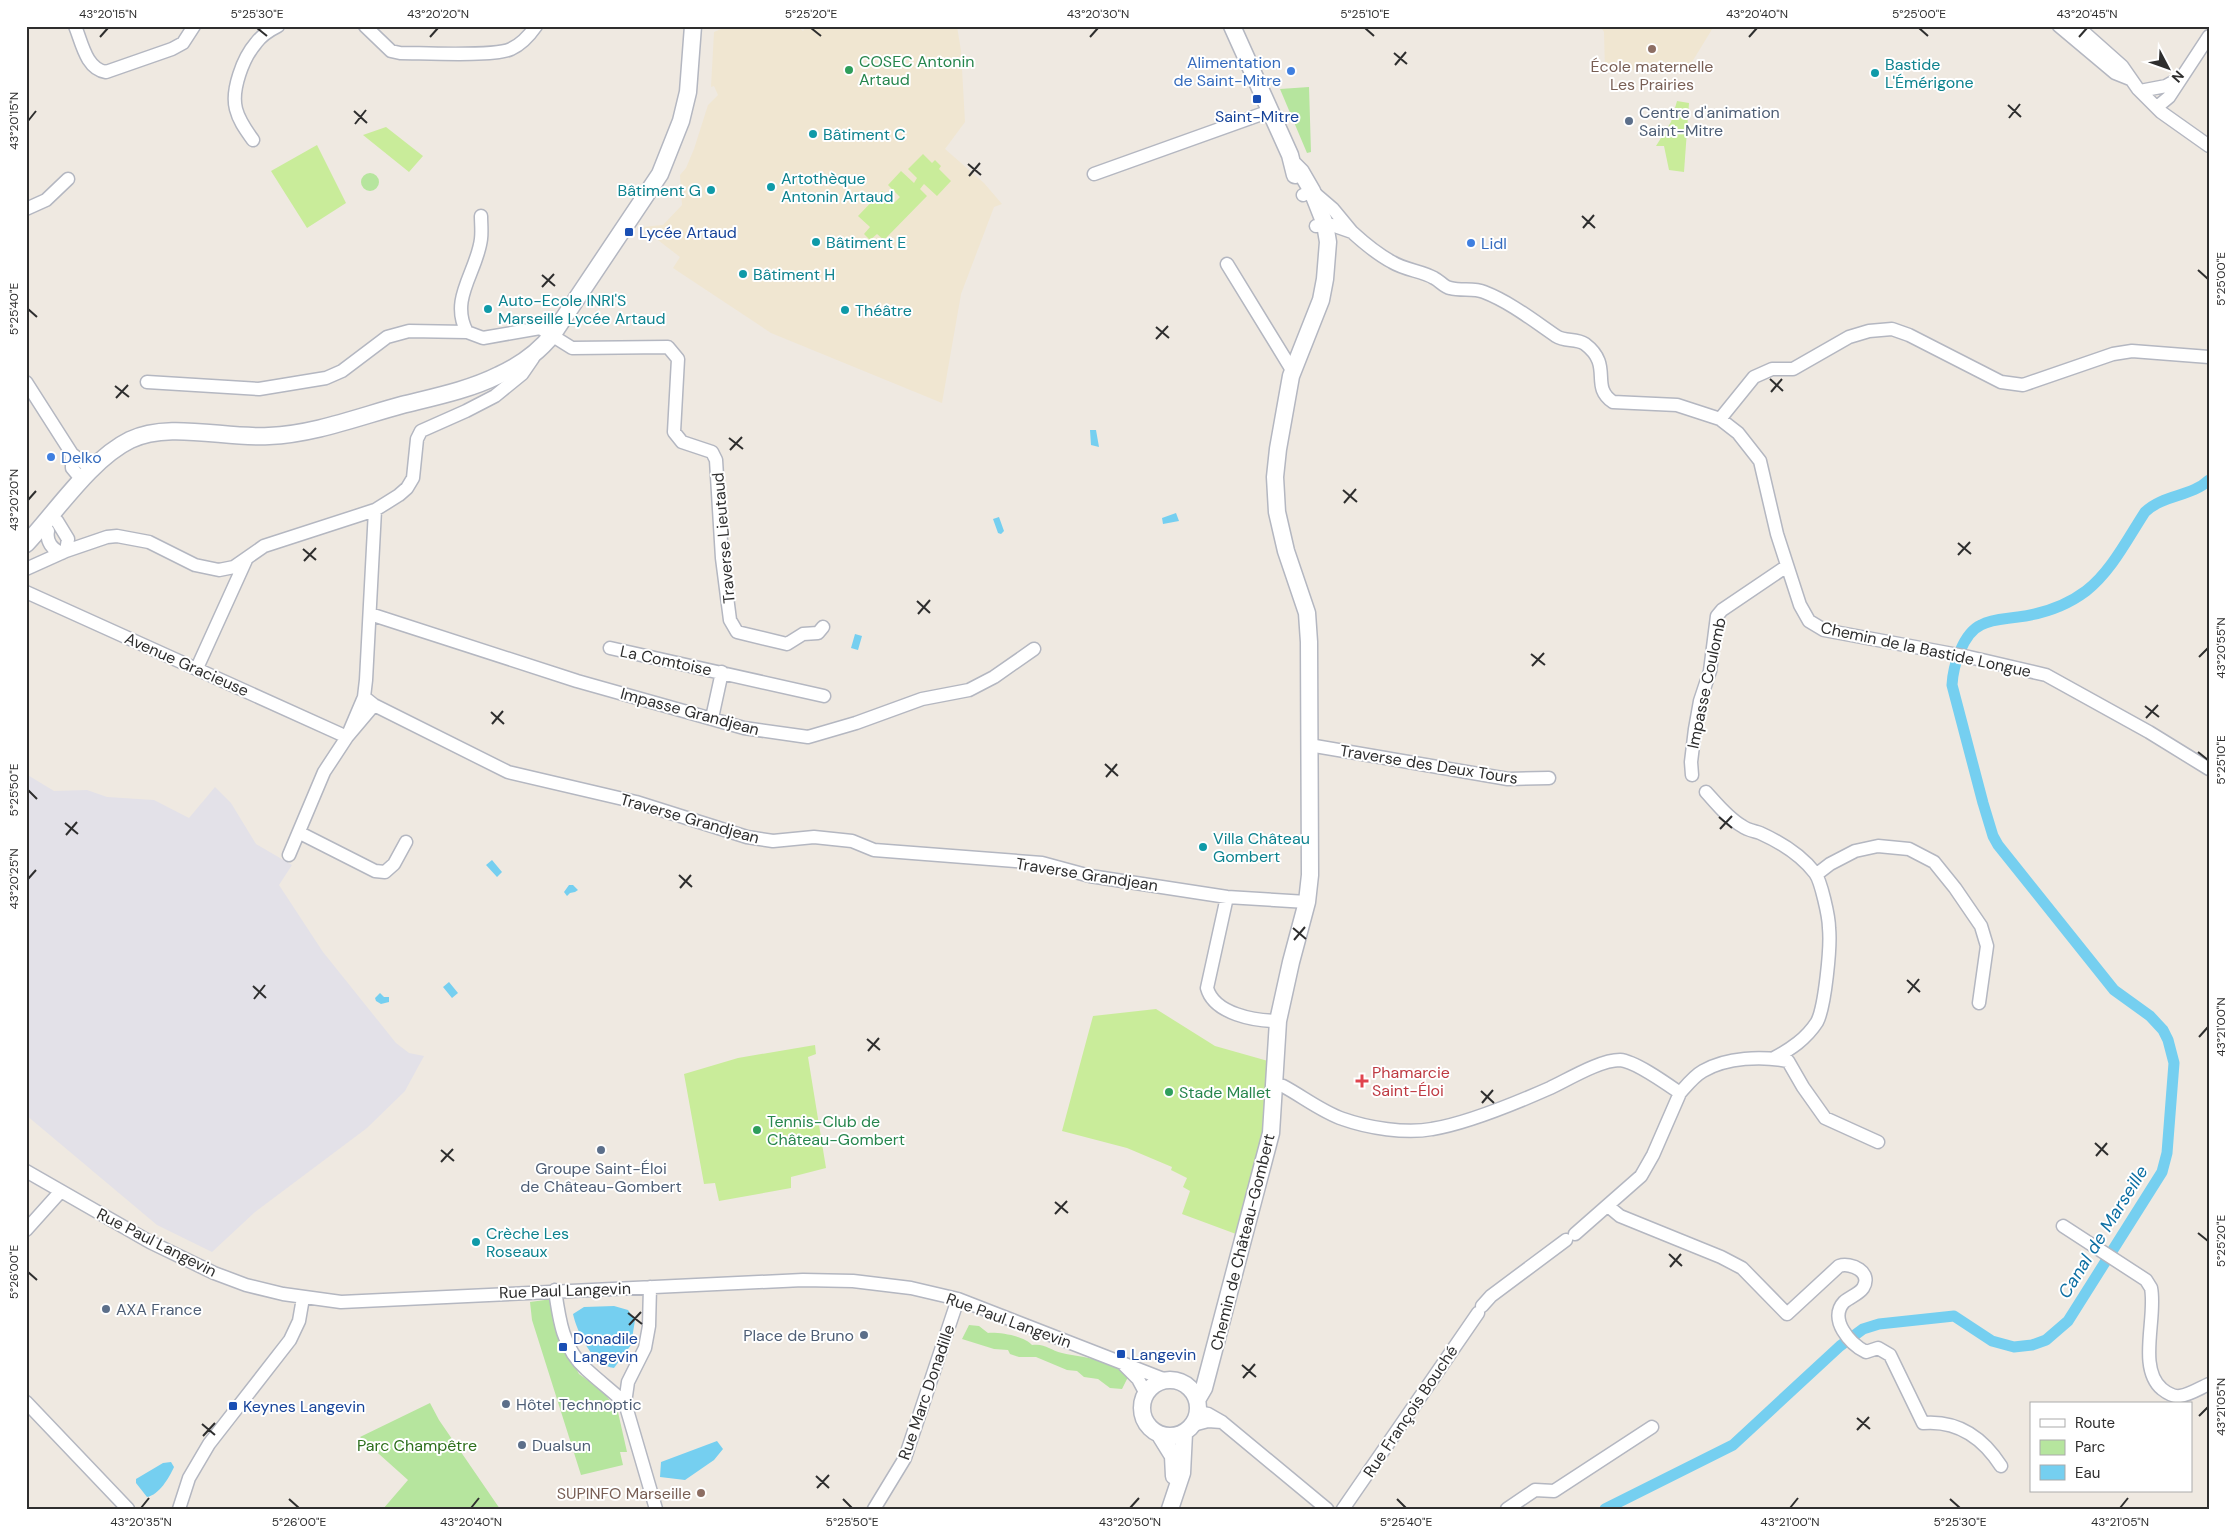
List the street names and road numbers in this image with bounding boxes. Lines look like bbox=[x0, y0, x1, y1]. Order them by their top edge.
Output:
street label: Traverse Lieutaud bbox=[707, 472, 740, 604]
street label: Impasse Coulomb bbox=[1682, 616, 1731, 751]
street label: Chemin de la Bastide Longue bbox=[1819, 617, 2033, 682]
street label: Avenue Gracieuse bbox=[121, 628, 252, 701]
street label: La Comtoise bbox=[618, 641, 714, 680]
street label: Impasse Grandjean bbox=[618, 683, 762, 740]
street label: Traverse des Deux Tours bbox=[1338, 740, 1519, 789]
street label: Traverse Grandjean bbox=[618, 789, 762, 848]
street label: Traverse Grandjean bbox=[1014, 853, 1160, 896]
street label: Chemin de Château-Gombert bbox=[1205, 1132, 1280, 1353]
street label: Rue Paul Langevin bbox=[93, 1203, 220, 1282]
street label: Rue Paul Langevin bbox=[499, 1278, 631, 1303]
street label: Rue Paul Langevin bbox=[943, 1288, 1074, 1353]
street label: Rue Marc Donadille bbox=[893, 1322, 959, 1463]
street label: Rue François Bouché bbox=[1358, 1341, 1462, 1481]

